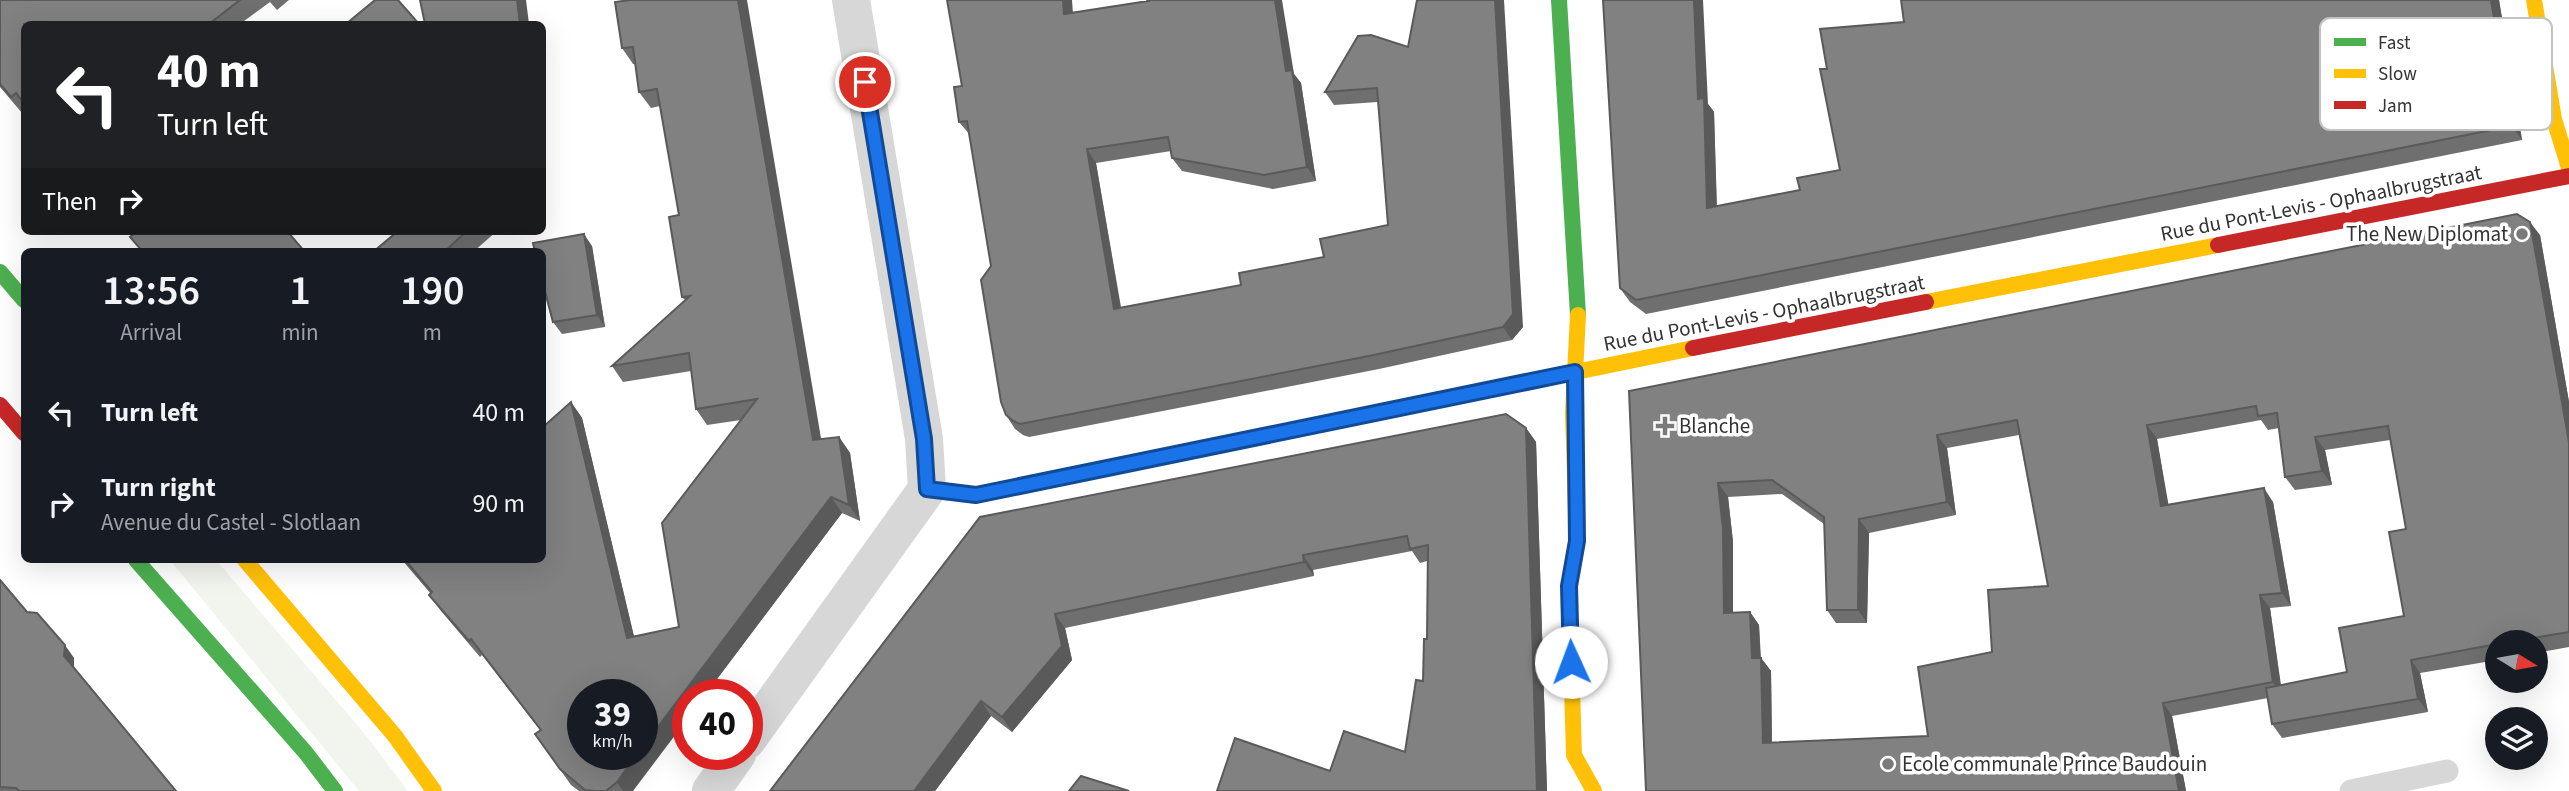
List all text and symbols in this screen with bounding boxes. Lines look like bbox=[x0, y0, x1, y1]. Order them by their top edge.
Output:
legend bbox=[2320, 18, 2552, 130]
text: Fast bbox=[2378, 30, 2411, 57]
text: 40 m bbox=[157, 37, 261, 107]
icon: left bbox=[42, 49, 133, 140]
pin bbox=[835, 52, 895, 112]
text: Slow bbox=[2378, 61, 2417, 88]
icon: arrive bbox=[846, 63, 884, 101]
text: Jam bbox=[2378, 93, 2412, 120]
text: Turn left bbox=[157, 102, 268, 148]
street label: Rue du Pont-Levis - Ophaalbrugstraat bbox=[2158, 157, 2484, 249]
icon: right bbox=[111, 182, 149, 220]
text: Then bbox=[42, 183, 97, 220]
place label: The New Diplomat bbox=[2346, 219, 2508, 249]
marker: The New Diplomat bbox=[2514, 226, 2530, 242]
text: 13:56 bbox=[102, 261, 200, 321]
text: 1 bbox=[289, 261, 311, 321]
text: 190 bbox=[400, 261, 465, 321]
street label: Rue du Pont-Levis - Ophaalbrugstraat bbox=[1601, 267, 1927, 359]
text: Arrival bbox=[120, 316, 182, 349]
text: min bbox=[281, 316, 319, 349]
text: m bbox=[423, 316, 442, 349]
icon: left bbox=[42, 394, 80, 432]
text: Turn left bbox=[101, 394, 198, 431]
text: 40 m bbox=[472, 394, 525, 431]
place label: Blanche bbox=[1679, 411, 1750, 441]
marker: Blanche bbox=[1657, 418, 1673, 434]
text: Turn right bbox=[101, 469, 216, 506]
icon: right bbox=[42, 485, 80, 523]
text: 90 m bbox=[472, 485, 525, 522]
text: Avenue du Castel - Slotlaan bbox=[101, 506, 361, 539]
position arrow bbox=[1534, 625, 1608, 699]
north arrow bbox=[2485, 630, 2548, 693]
map controls bbox=[2485, 630, 2548, 770]
speed limit sign: 40 bbox=[672, 679, 763, 770]
text: 39 bbox=[594, 690, 631, 740]
button: layers bbox=[2485, 707, 2548, 770]
text: km/h bbox=[593, 729, 632, 754]
place label: Ecole communale Prince Baudouin bbox=[1902, 749, 2207, 779]
marker: Ecole communale Prince Baudouin bbox=[1880, 756, 1896, 772]

